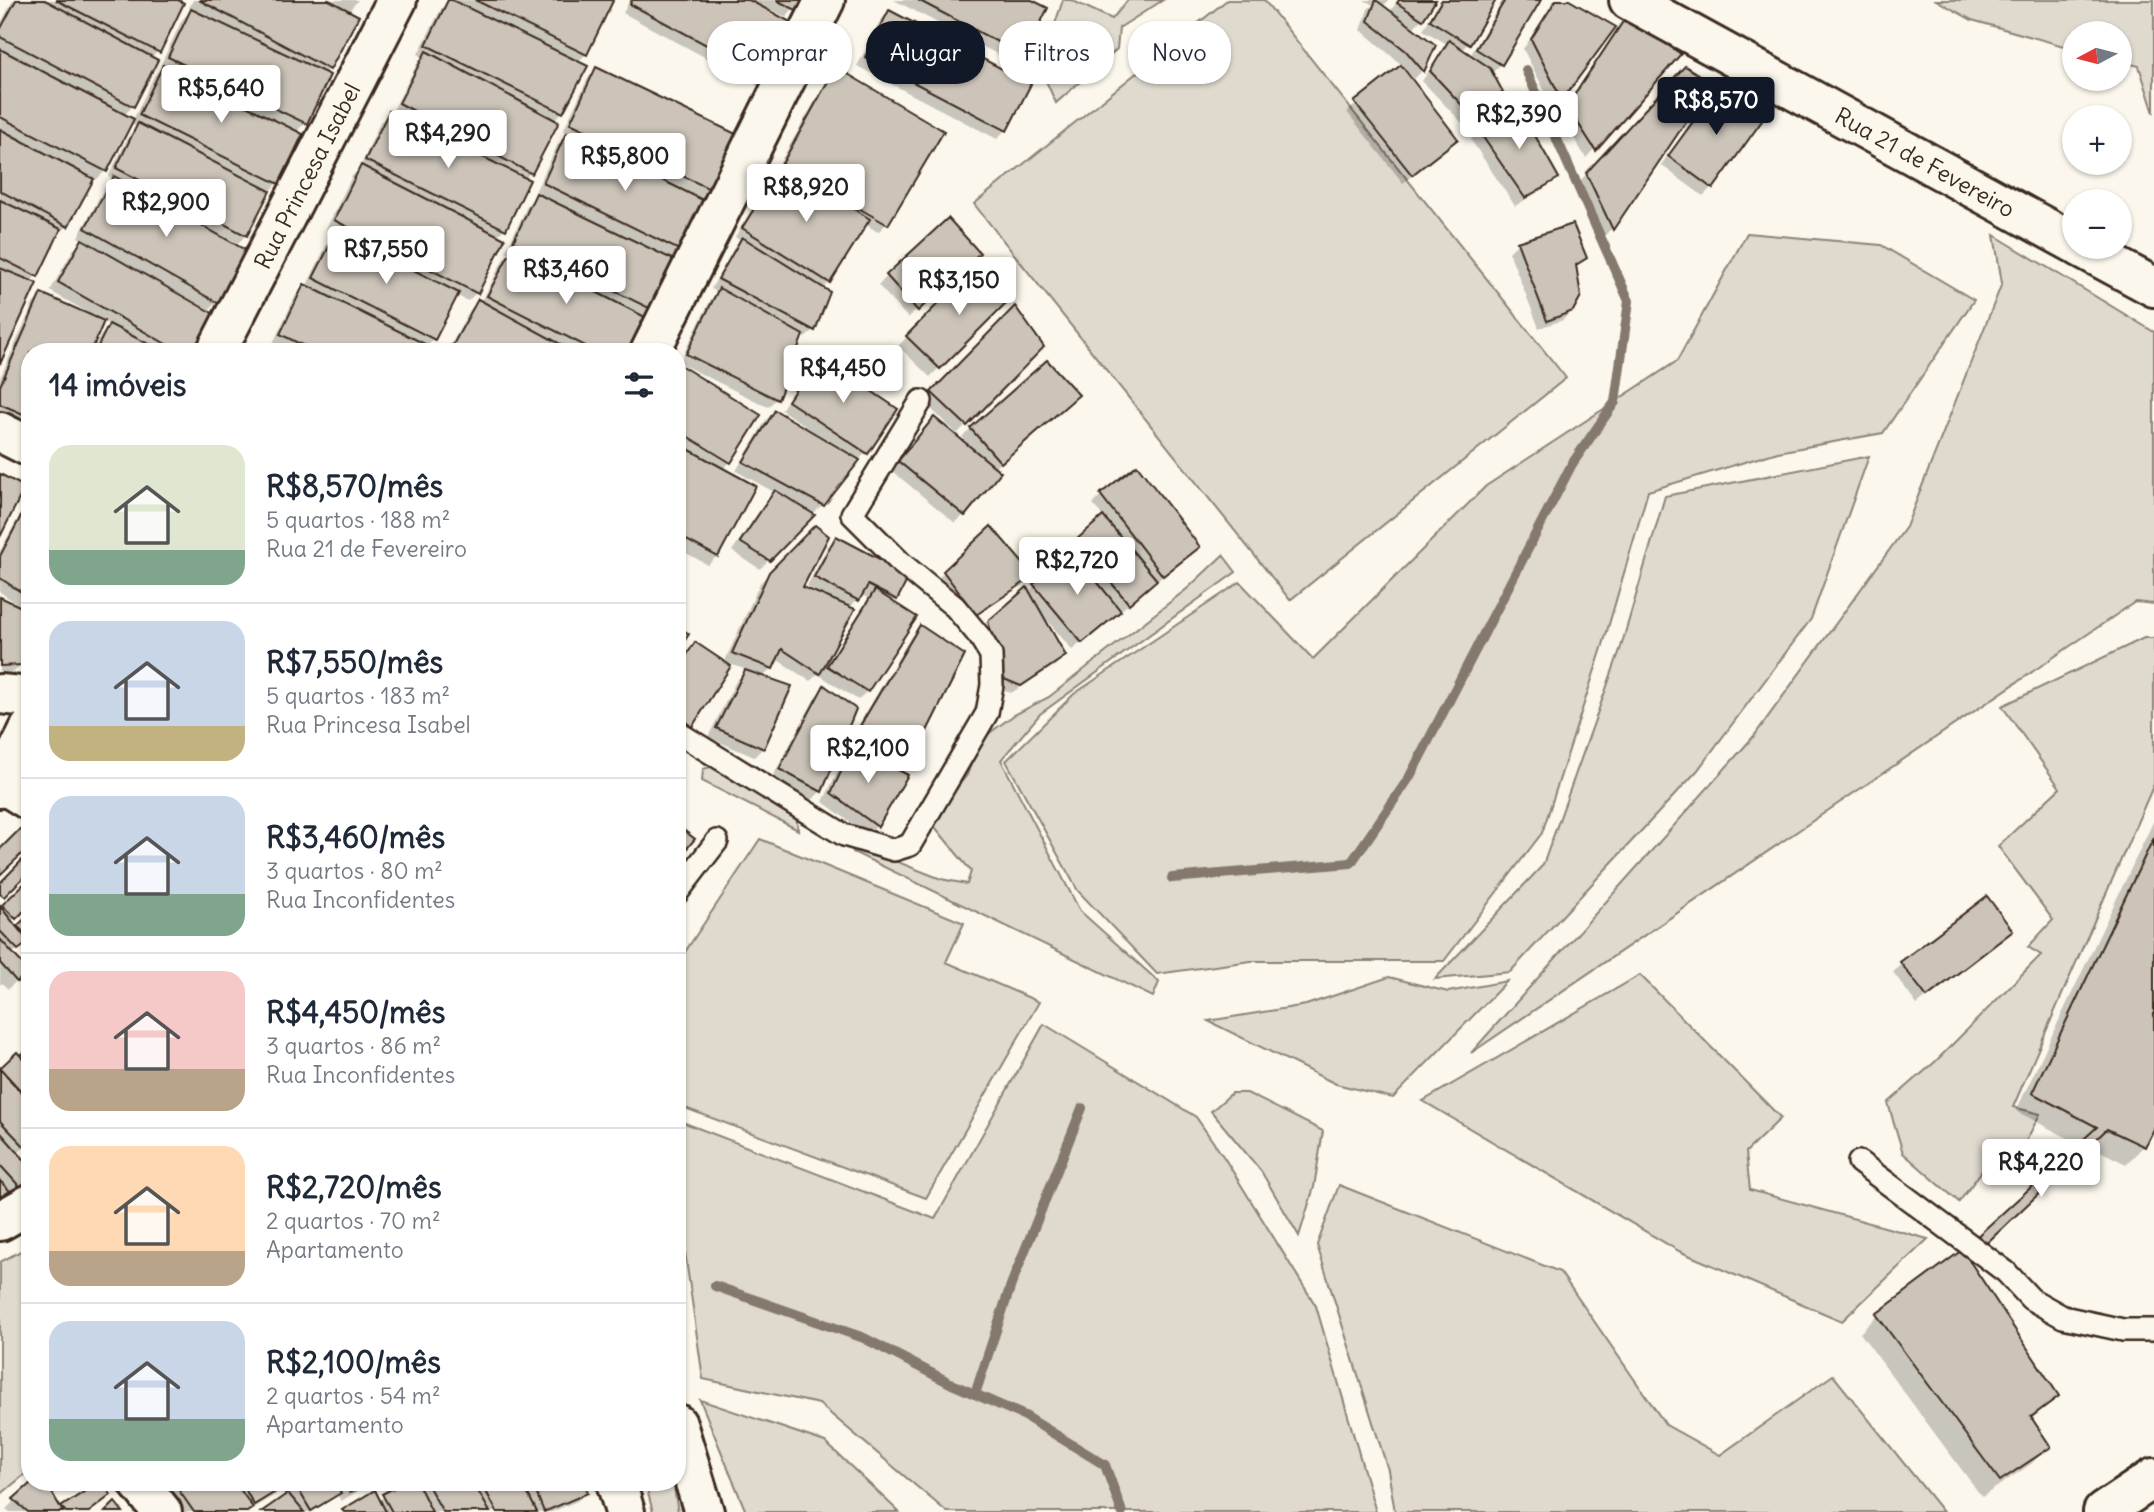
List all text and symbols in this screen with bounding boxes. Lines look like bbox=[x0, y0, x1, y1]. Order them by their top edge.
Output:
chip: Comprar bbox=[707, 21, 852, 84]
chip: Alugar bbox=[866, 21, 985, 84]
chip: Filtros bbox=[999, 21, 1114, 84]
chip: Novo bbox=[1128, 21, 1231, 84]
north arrow bbox=[2062, 21, 2132, 91]
map controls bbox=[2062, 21, 2132, 259]
pin: R$5,640 bbox=[156, 66, 286, 125]
text: R$5,640 bbox=[177, 73, 265, 102]
street label: Rua Princesa Isabel bbox=[248, 78, 366, 274]
pin: R$8,570 bbox=[1651, 78, 1781, 137]
text: R$8,570 bbox=[1673, 85, 1759, 114]
pin: R$2,390 bbox=[1454, 92, 1584, 151]
text: R$2,390 bbox=[1476, 99, 1562, 128]
street label: Rua 21 de Fevereiro bbox=[1830, 101, 2020, 223]
button: + bbox=[2062, 105, 2132, 175]
pin: R$4,290 bbox=[383, 110, 513, 170]
text: R$4,290 bbox=[405, 118, 491, 147]
pin: R$5,800 bbox=[560, 134, 690, 193]
text: R$5,800 bbox=[581, 141, 669, 170]
pin: R$8,920 bbox=[741, 164, 871, 224]
text: R$8,920 bbox=[763, 172, 849, 201]
pin: R$2,900 bbox=[101, 180, 231, 239]
text: R$2,900 bbox=[122, 187, 210, 216]
button: − bbox=[2062, 189, 2132, 259]
pin: R$7,550 bbox=[321, 226, 451, 286]
text: R$7,550 bbox=[343, 234, 429, 263]
pin: R$3,460 bbox=[501, 246, 631, 306]
text: R$3,460 bbox=[523, 254, 609, 283]
pin: R$3,150 bbox=[894, 258, 1024, 317]
text: R$3,150 bbox=[918, 265, 1000, 294]
pin: R$4,450 bbox=[778, 346, 908, 405]
text: R$4,450 bbox=[800, 353, 886, 382]
text: 14 imóveis bbox=[49, 366, 186, 404]
icon: filters bbox=[620, 366, 658, 404]
text: R$8,570/mês bbox=[266, 467, 443, 505]
icon: home bbox=[105, 473, 189, 557]
text: 5 quartos · 188 m² bbox=[266, 505, 450, 534]
text: Rua 21 de Fevereiro bbox=[266, 534, 467, 563]
pin: R$2,720 bbox=[1012, 538, 1142, 597]
text: R$2,720 bbox=[1035, 545, 1119, 574]
text: R$7,550/mês bbox=[266, 643, 443, 681]
icon: home bbox=[105, 649, 189, 733]
text: 5 quartos · 183 m² bbox=[266, 681, 450, 710]
text: Rua Princesa Isabel bbox=[266, 710, 471, 739]
pin: R$2,100 bbox=[803, 726, 933, 785]
text: R$2,100 bbox=[826, 733, 910, 762]
text: R$3,460/mês bbox=[266, 818, 445, 856]
icon: home bbox=[105, 824, 189, 908]
text: 3 quartos · 80 m² bbox=[266, 856, 443, 885]
text: Rua Inconfidentes bbox=[266, 885, 455, 914]
text: R$4,450/mês bbox=[266, 993, 445, 1031]
icon: home bbox=[105, 999, 189, 1083]
text: 3 quartos · 86 m² bbox=[266, 1031, 441, 1060]
text: Rua Inconfidentes bbox=[266, 1060, 455, 1089]
pin: R$4,220 bbox=[1976, 1140, 2106, 1199]
text: R$4,220 bbox=[1998, 1147, 2084, 1176]
text: R$2,720/mês bbox=[266, 1168, 442, 1206]
icon: home bbox=[105, 1174, 189, 1258]
text: 2 quartos · 70 m² bbox=[266, 1206, 441, 1235]
text: Apartamento bbox=[266, 1235, 404, 1264]
text: R$2,100/mês bbox=[266, 1343, 441, 1381]
icon: home bbox=[105, 1349, 189, 1433]
text: 2 quartos · 54 m² bbox=[266, 1381, 441, 1410]
text: Apartamento bbox=[266, 1410, 404, 1439]

